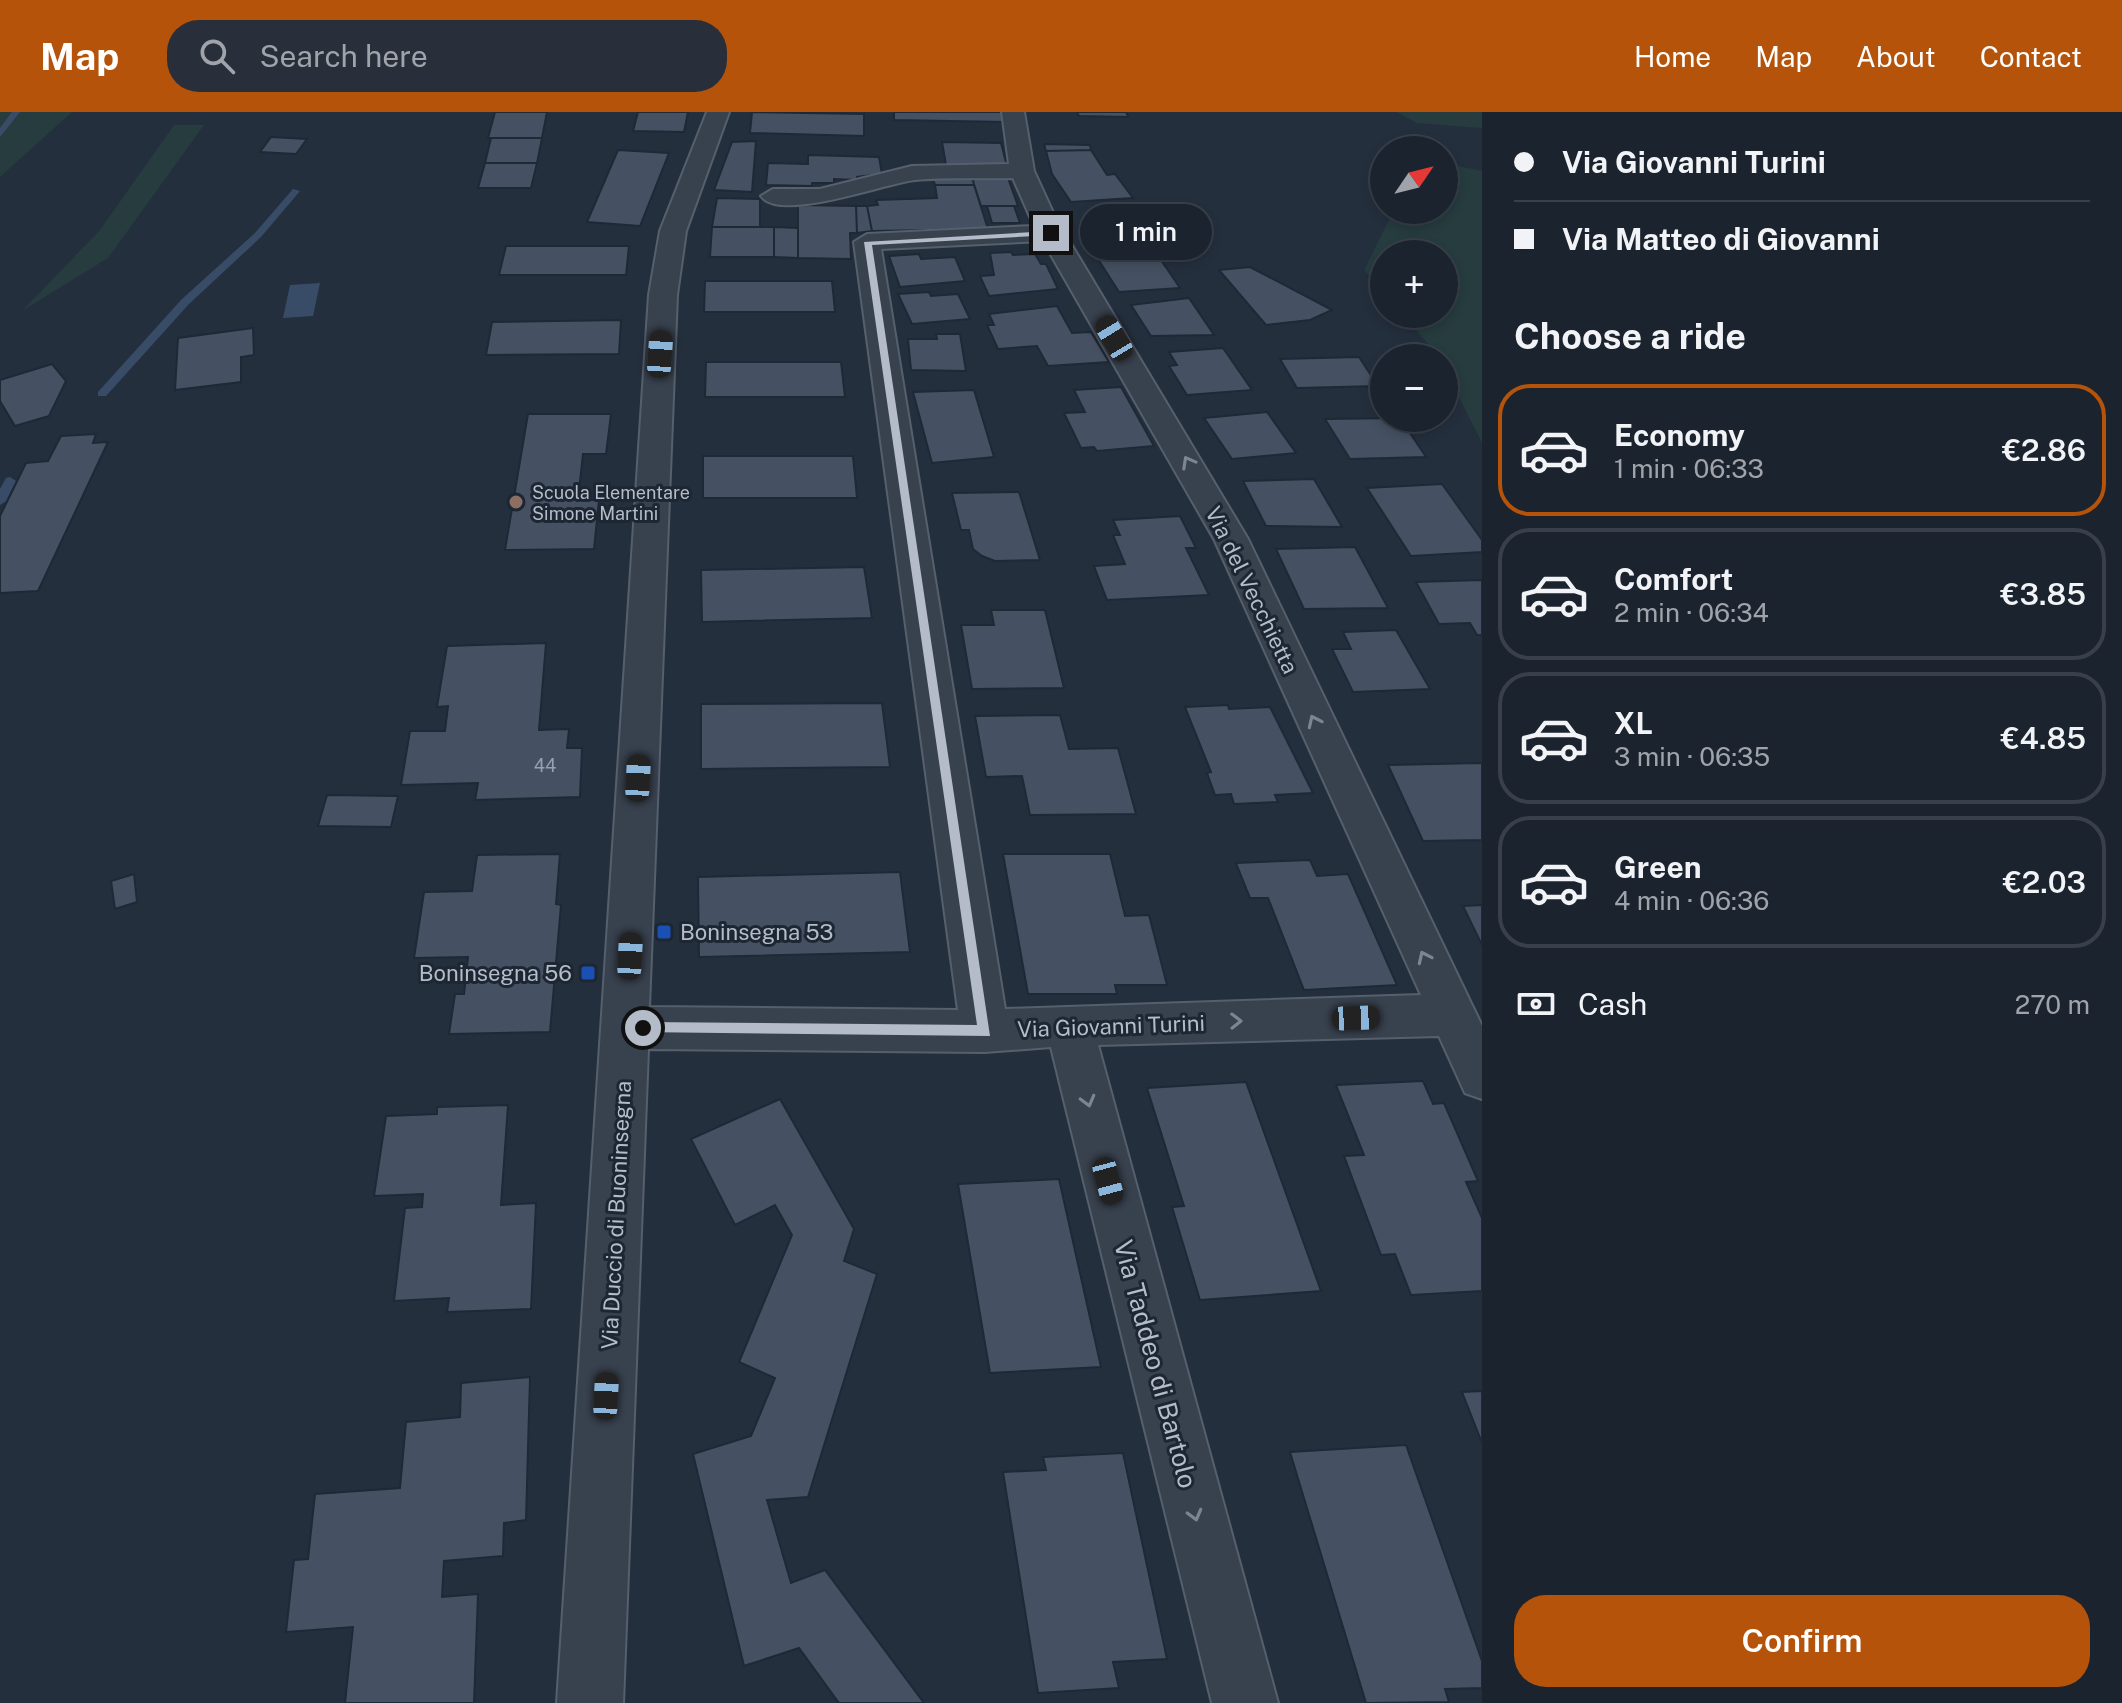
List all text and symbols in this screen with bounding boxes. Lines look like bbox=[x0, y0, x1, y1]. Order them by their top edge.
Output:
search box bbox=[167, 20, 727, 92]
text: Map bbox=[40, 34, 119, 79]
icon: search bbox=[195, 34, 239, 78]
text: Search here bbox=[259, 38, 428, 74]
text: Home bbox=[1634, 40, 1711, 73]
text: Map bbox=[1755, 40, 1812, 73]
text: About bbox=[1856, 40, 1936, 73]
text: Contact bbox=[1980, 40, 2082, 73]
north arrow bbox=[1370, 136, 1458, 224]
map controls bbox=[1370, 136, 1458, 432]
text: Via Giovanni Turini bbox=[1562, 144, 1826, 180]
callout: 1 min bbox=[1079, 205, 1211, 261]
route end bbox=[1033, 215, 1069, 251]
text: 1 min bbox=[1115, 216, 1177, 247]
text: Via Matteo di Giovanni bbox=[1562, 221, 1880, 257]
button: + bbox=[1370, 240, 1458, 328]
car bbox=[1091, 311, 1137, 365]
text: Choose a ride bbox=[1514, 315, 1746, 357]
car bbox=[646, 329, 674, 379]
button: − bbox=[1370, 344, 1458, 432]
icon: car bbox=[1518, 414, 1590, 486]
text: Economy bbox=[1614, 417, 1745, 453]
text: €2.86 bbox=[2002, 432, 2086, 468]
text: 1 min · 06:33 bbox=[1614, 453, 1764, 484]
one-way arrow bbox=[1182, 457, 1198, 471]
place label: Scuola Elementare Simone Martini bbox=[532, 482, 690, 524]
marker: Scuola Elementare Simone Martini bbox=[507, 493, 525, 511]
street label: Via del Vecchietta bbox=[1200, 502, 1304, 678]
icon: car bbox=[1518, 558, 1590, 630]
text: Comfort bbox=[1614, 561, 1733, 597]
text: €3.85 bbox=[2001, 576, 2086, 612]
text: 2 min · 06:34 bbox=[1614, 597, 1769, 628]
icon: car bbox=[1518, 702, 1590, 774]
text: XL bbox=[1614, 705, 1653, 741]
one-way arrow bbox=[1308, 715, 1324, 729]
text: €4.85 bbox=[2001, 720, 2086, 756]
text: 3 min · 06:35 bbox=[1614, 741, 1770, 772]
car bbox=[625, 753, 651, 803]
house number: 44 bbox=[534, 755, 556, 776]
icon: car bbox=[1518, 846, 1590, 918]
text: Green bbox=[1614, 849, 1701, 885]
text: €2.03 bbox=[2003, 864, 2086, 900]
text: 4 min · 06:36 bbox=[1614, 885, 1769, 916]
place label: Boninsegna 53 bbox=[680, 919, 833, 945]
marker: Boninsegna 53 bbox=[655, 923, 673, 941]
car bbox=[617, 931, 643, 981]
one-way arrow bbox=[1418, 950, 1434, 965]
place label: Boninsegna 56 bbox=[419, 960, 572, 986]
marker: Boninsegna 56 bbox=[579, 964, 597, 982]
icon: cash bbox=[1514, 982, 1558, 1026]
text: Cash bbox=[1578, 986, 1647, 1022]
text: 270 m bbox=[2015, 989, 2090, 1020]
car bbox=[1332, 1005, 1380, 1031]
route start bbox=[625, 1010, 661, 1046]
street label: Via Giovanni Turini bbox=[1017, 1010, 1205, 1042]
one-way arrow bbox=[1230, 1012, 1243, 1030]
street label: Via Duccio di Buoninsegna bbox=[596, 1080, 636, 1350]
one-way arrow bbox=[1078, 1094, 1095, 1107]
car bbox=[1090, 1155, 1126, 1207]
street label: Via Taddeo di Bartolo bbox=[1108, 1237, 1204, 1491]
car bbox=[593, 1371, 619, 1421]
one-way arrow bbox=[1186, 1508, 1203, 1522]
button: Confirm bbox=[1514, 1595, 2090, 1687]

